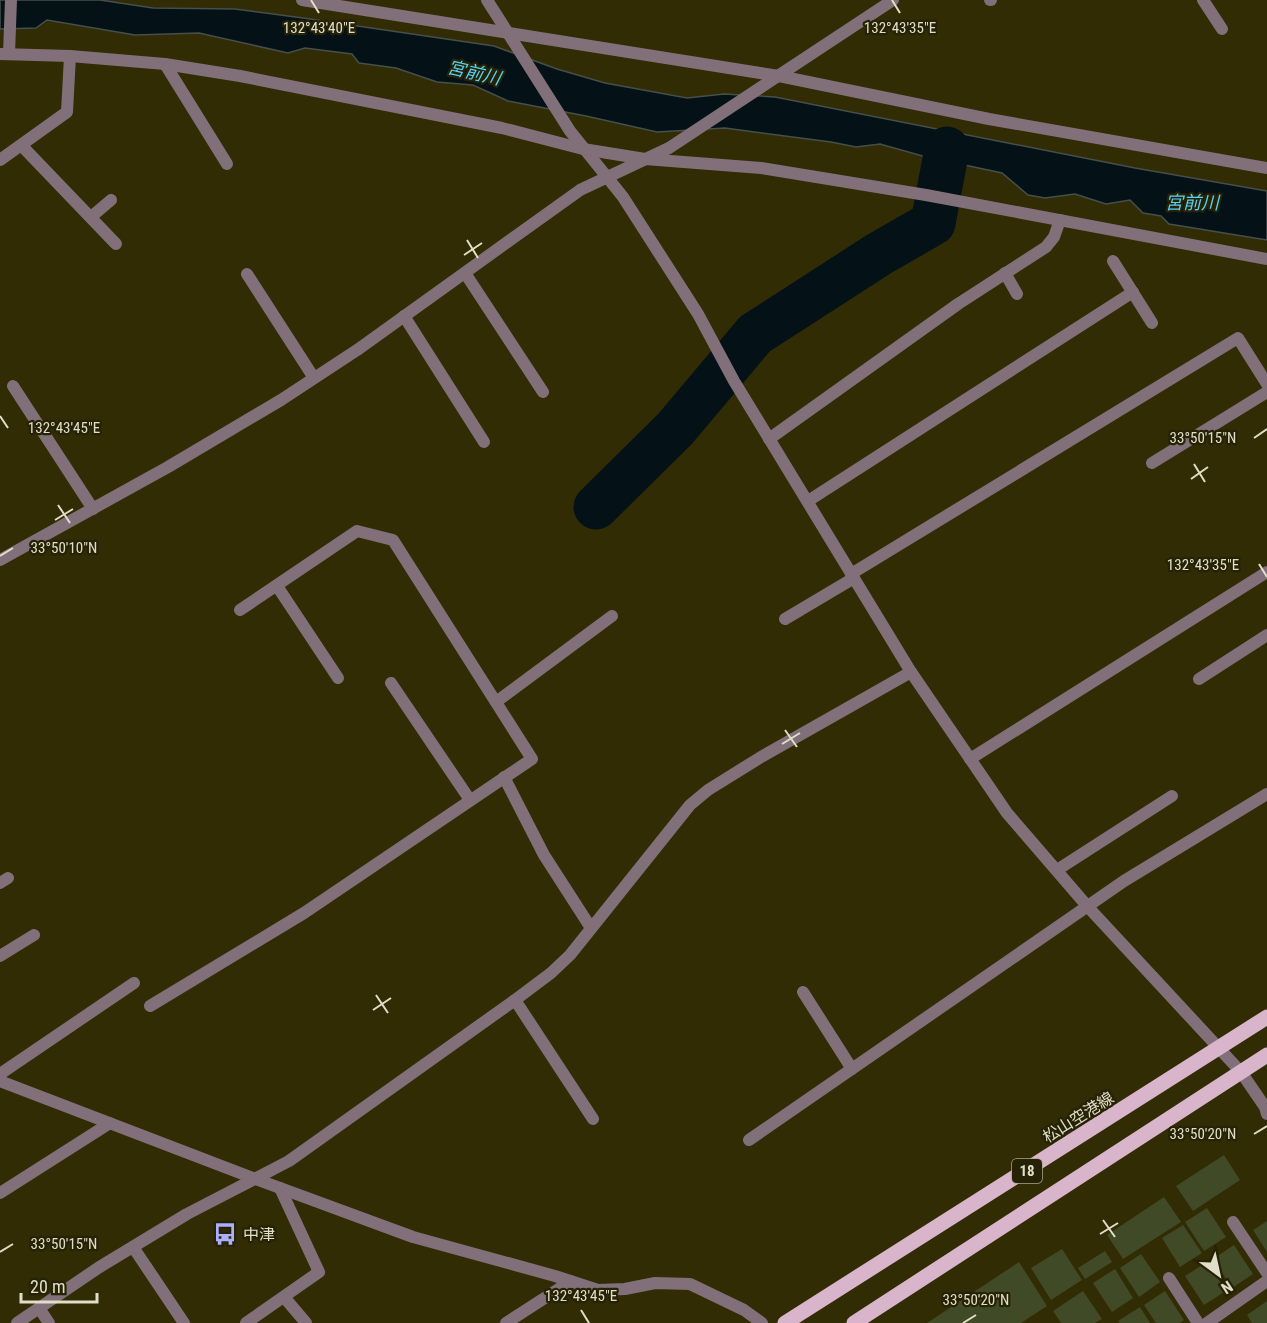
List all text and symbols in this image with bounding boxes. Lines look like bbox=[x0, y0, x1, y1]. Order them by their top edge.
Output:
text: 132°43'40"E bbox=[283, 19, 355, 37]
text: 132°43'35"E bbox=[864, 19, 936, 37]
water label: 宮前川 bbox=[445, 56, 505, 89]
water label: 宮前川 bbox=[1165, 192, 1221, 213]
text: 132°43'45"E bbox=[28, 419, 100, 437]
text: 33°50'15"N bbox=[1170, 429, 1236, 447]
text: 33°50'10"N bbox=[31, 539, 97, 557]
text: 132°43'35"E bbox=[1167, 556, 1239, 574]
street label: 松山空港線 bbox=[1039, 1088, 1117, 1147]
text: 33°50'20"N bbox=[1170, 1125, 1236, 1143]
road number: 18 bbox=[1012, 1159, 1042, 1183]
bus stop icon: 中津 bbox=[212, 1221, 238, 1247]
place label: 中津 bbox=[243, 1225, 275, 1244]
text: 33°50'15"N bbox=[31, 1235, 97, 1253]
north arrow bbox=[1189, 1245, 1249, 1305]
scale bar bbox=[21, 1266, 98, 1304]
text: 20 m bbox=[30, 1276, 65, 1297]
text: N bbox=[1218, 1277, 1236, 1298]
text: 132°43'45"E bbox=[545, 1287, 617, 1305]
text: 33°50'20"N bbox=[943, 1291, 1009, 1309]

